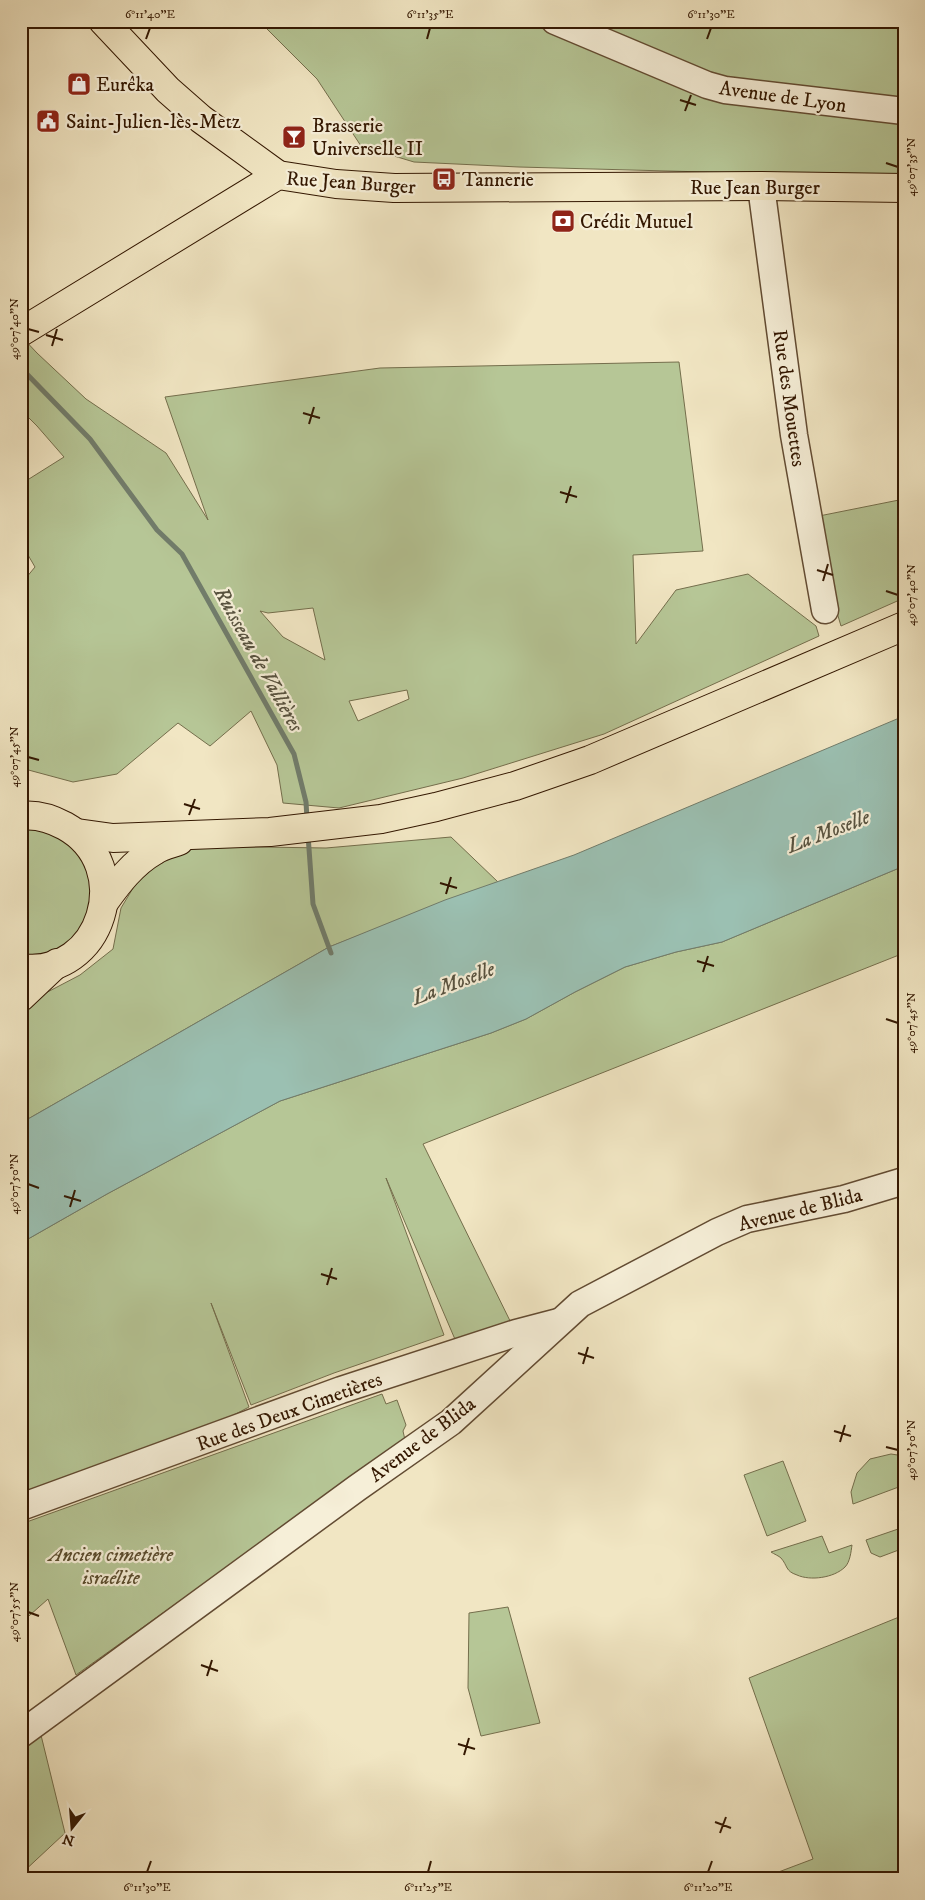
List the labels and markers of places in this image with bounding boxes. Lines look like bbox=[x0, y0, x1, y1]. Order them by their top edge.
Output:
shop icon: Eurêka bbox=[66, 71, 92, 97]
place label: Eurêka bbox=[96, 73, 154, 98]
public building icon: Saint-Julien-lès-Metz bbox=[35, 108, 61, 134]
place label: Saint-Julien-lès-Metz bbox=[66, 110, 241, 135]
place label: Brasserie Universelle II bbox=[312, 114, 423, 162]
bar icon: Brasserie Universelle II bbox=[281, 124, 307, 150]
bus stop icon: Tannerie bbox=[431, 166, 457, 192]
place label: Tannerie bbox=[462, 168, 534, 193]
bank icon: Crédit Mutuel bbox=[550, 208, 576, 234]
place label: Crédit Mutuel bbox=[580, 210, 693, 235]

